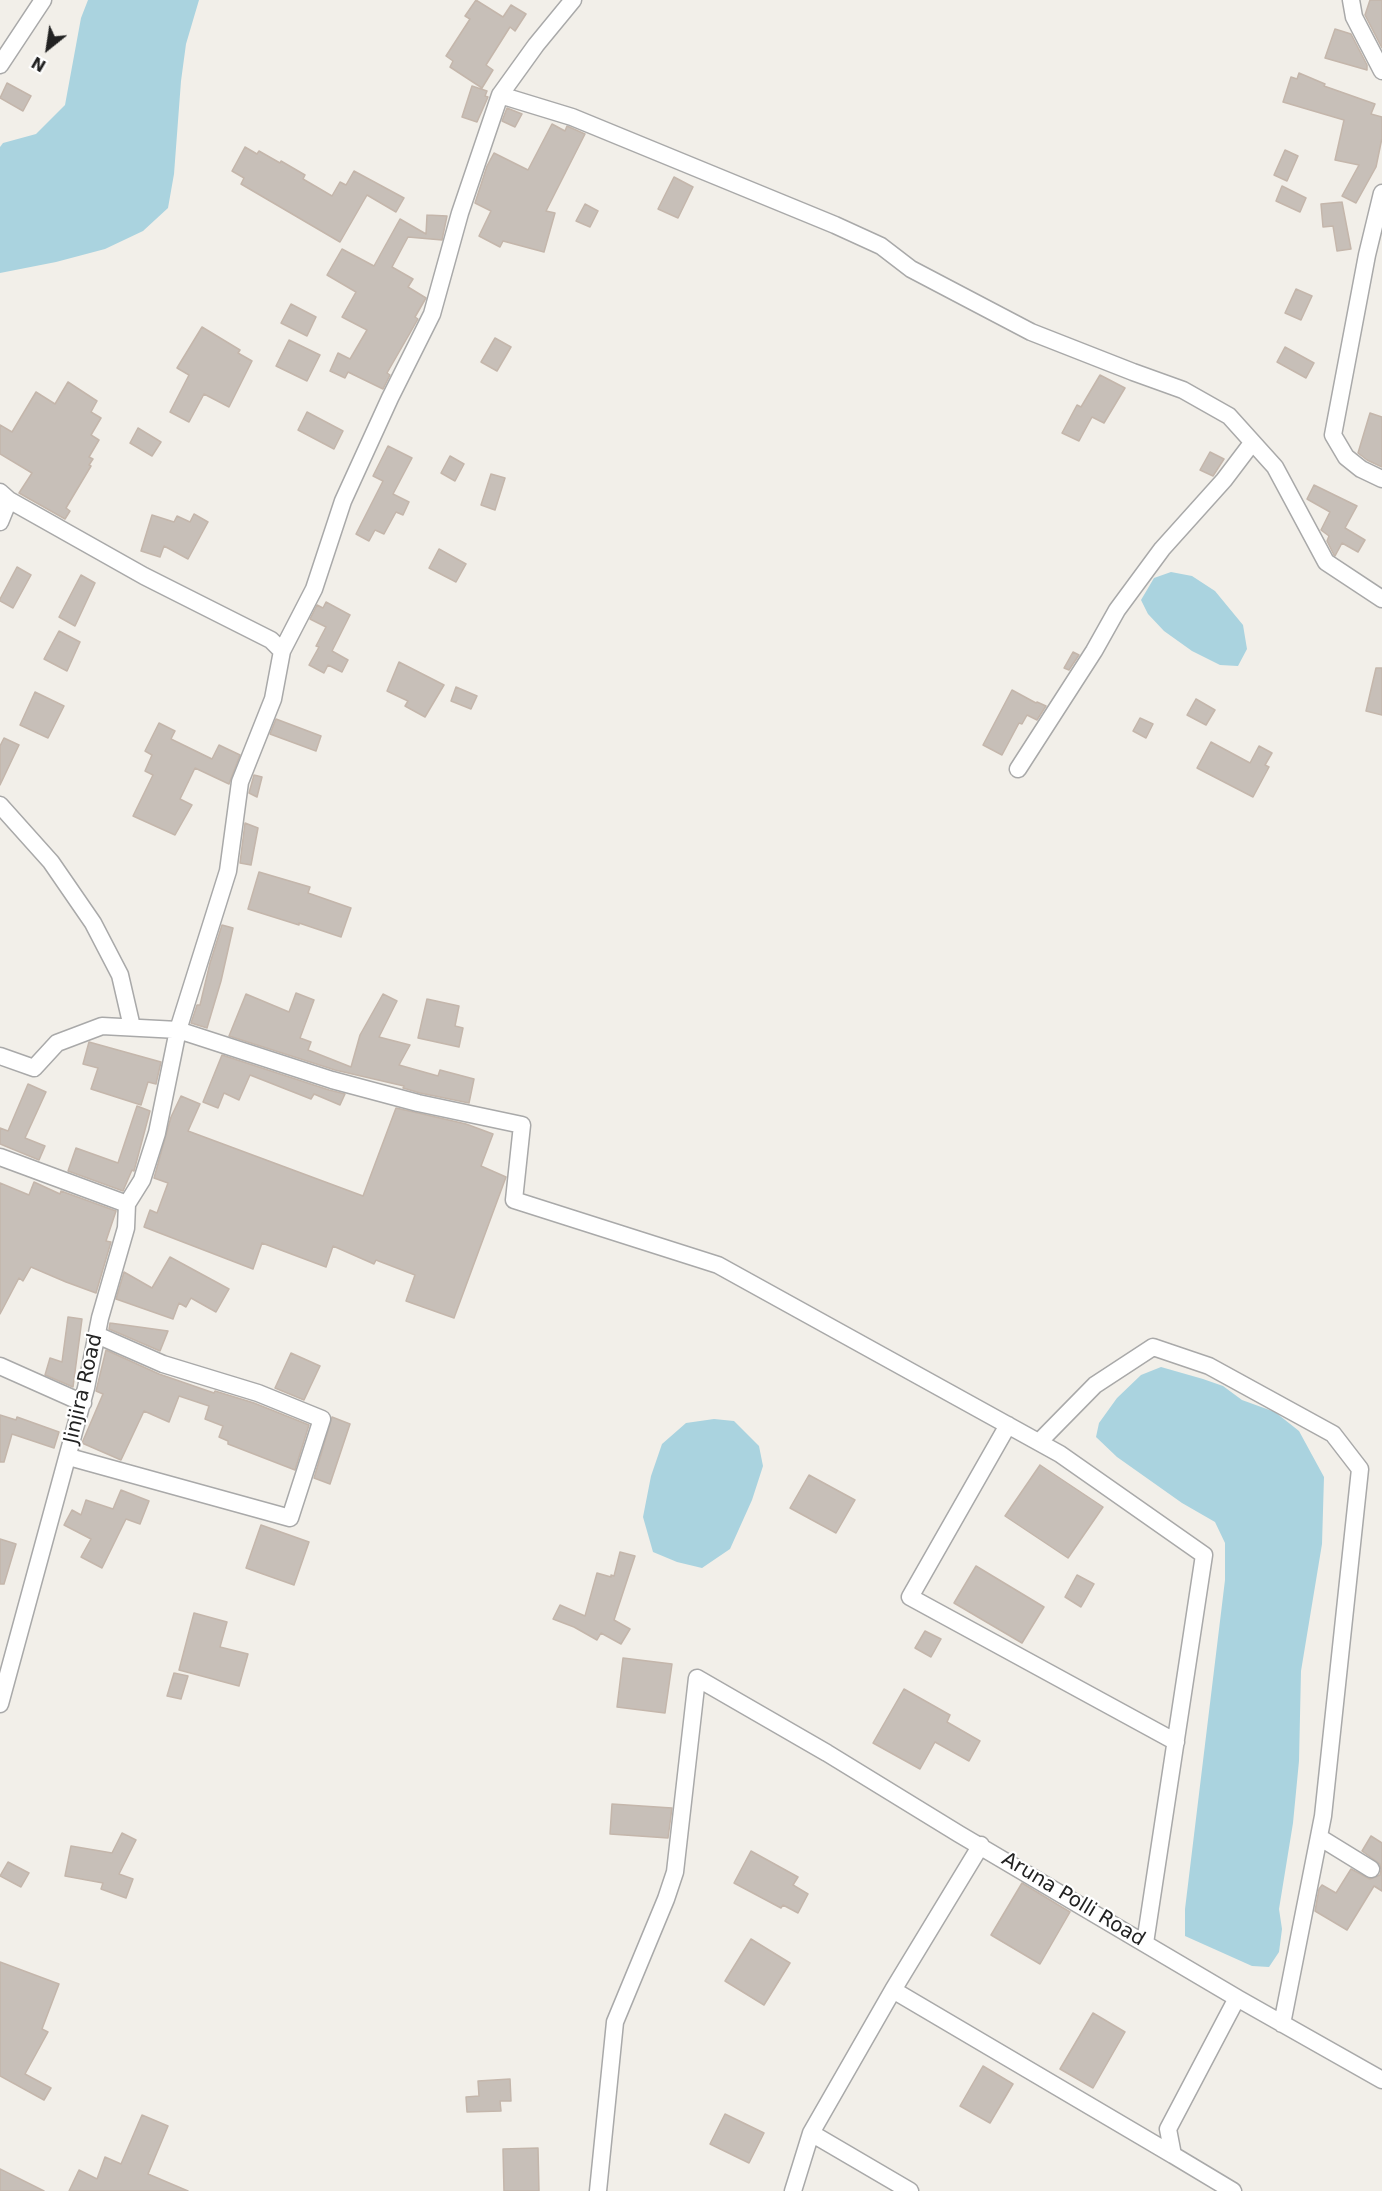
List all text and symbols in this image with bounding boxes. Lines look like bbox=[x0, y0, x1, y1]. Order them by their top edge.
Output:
north arrow bbox=[18, 18, 78, 78]
text: N bbox=[28, 52, 49, 76]
street label: Jinjira Road bbox=[60, 1332, 108, 1446]
street label: Aruna Polli Road bbox=[997, 1848, 1149, 1952]

